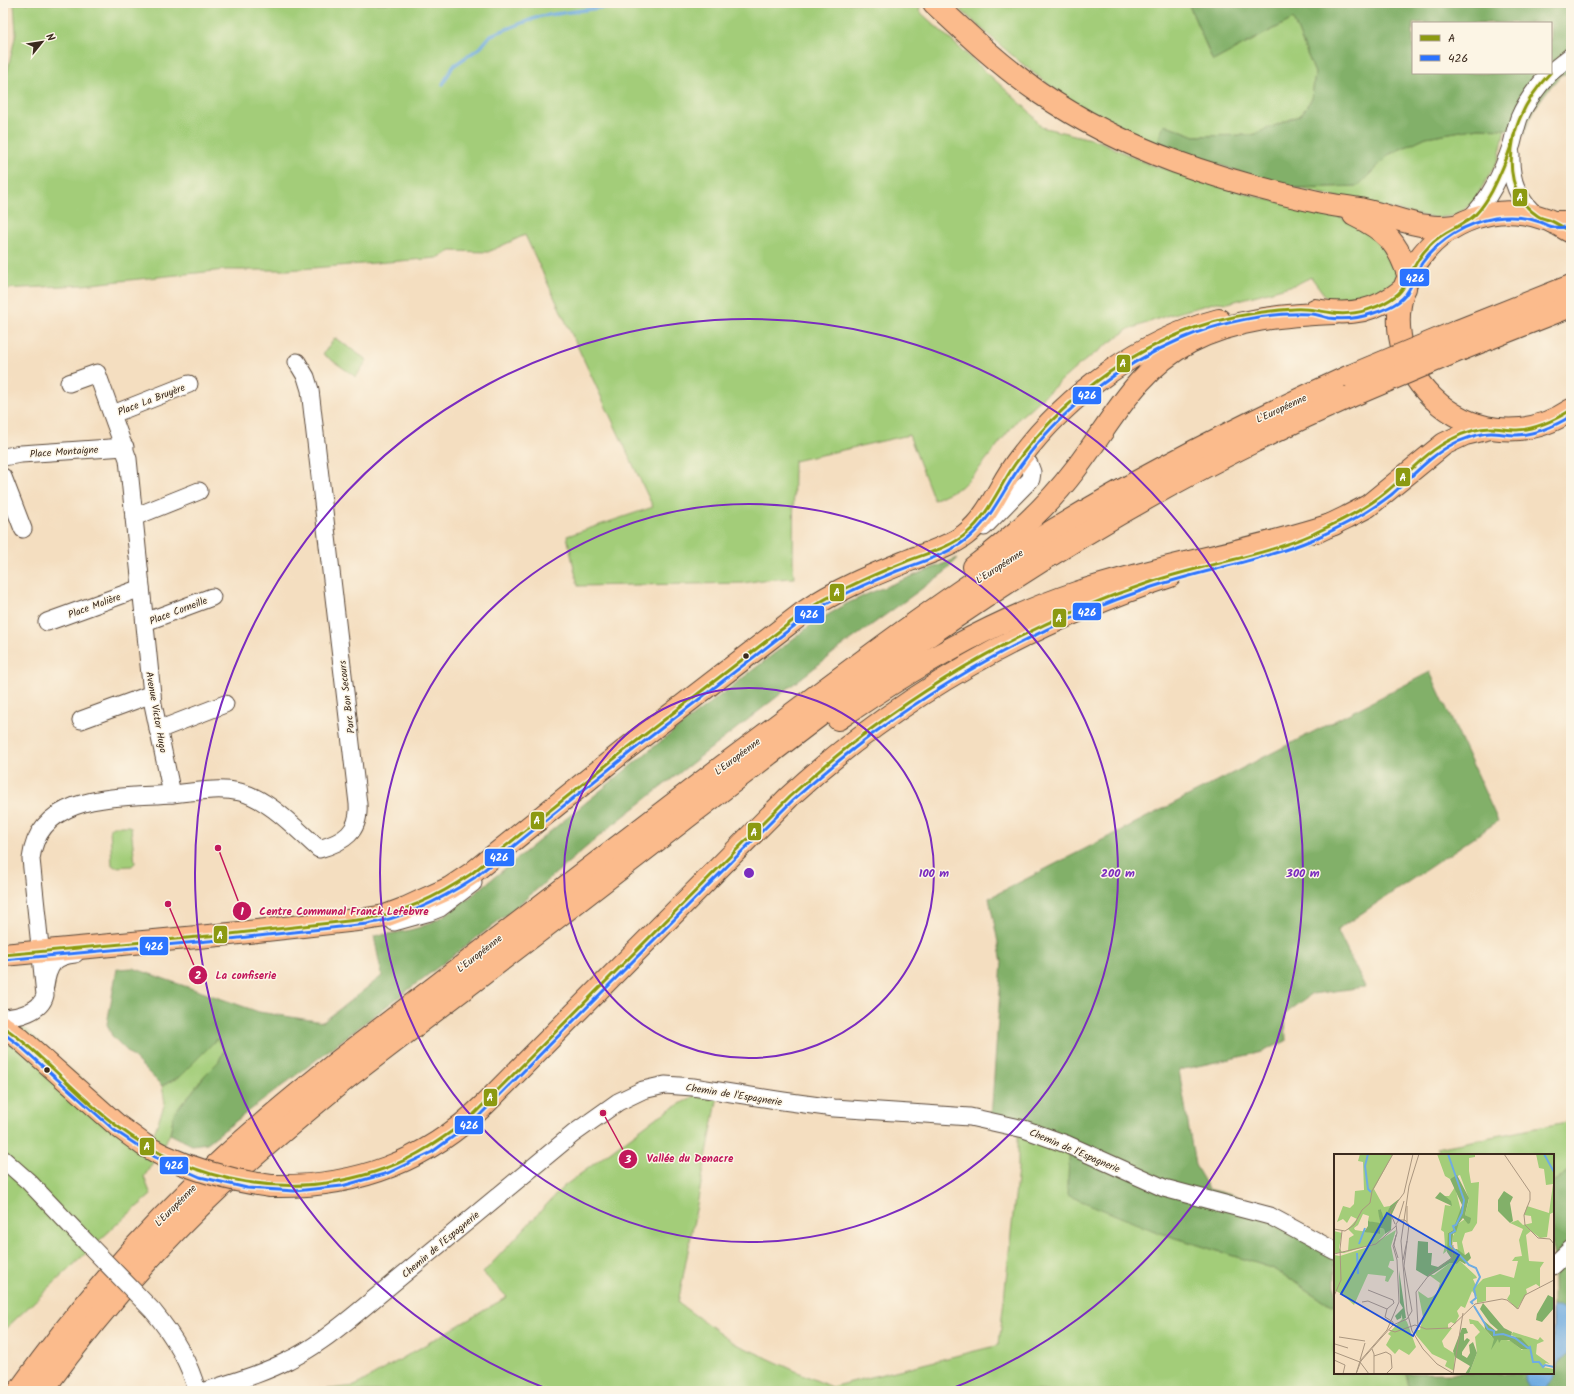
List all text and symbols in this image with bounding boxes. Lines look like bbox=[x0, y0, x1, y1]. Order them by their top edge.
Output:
north arrow bbox=[22, 22, 62, 62]
legend bbox=[1412, 22, 1552, 74]
text: A bbox=[1448, 29, 1455, 48]
text: N bbox=[40, 30, 59, 45]
text: 426 bbox=[1448, 49, 1468, 68]
line badge: A bbox=[1512, 188, 1528, 207]
text: A bbox=[1517, 189, 1524, 207]
line badge: 426 bbox=[1399, 268, 1430, 287]
text: 426 bbox=[1406, 270, 1424, 288]
line badge: A bbox=[1116, 354, 1131, 373]
text: A bbox=[1120, 355, 1127, 373]
street label: Place La Bruyère bbox=[115, 380, 188, 420]
line badge: 426 bbox=[1072, 386, 1102, 405]
text: 426 bbox=[1078, 387, 1096, 405]
street label: L'Européenne bbox=[1253, 390, 1310, 428]
street label: Place Montaigne bbox=[29, 442, 99, 462]
line badge: A bbox=[1395, 467, 1411, 487]
text: A bbox=[1400, 469, 1407, 487]
street label: L'Européenne bbox=[972, 545, 1027, 588]
line badge: A bbox=[829, 583, 845, 602]
text: A bbox=[834, 584, 841, 602]
street label: Place Molière bbox=[66, 589, 123, 623]
street label: Place Corneille bbox=[147, 592, 210, 629]
line badge: 426 bbox=[1072, 602, 1102, 621]
text: 426 bbox=[1078, 604, 1096, 622]
line badge: 426 bbox=[794, 605, 825, 624]
text: 426 bbox=[800, 606, 818, 624]
line badge: A bbox=[1052, 608, 1067, 628]
text: A bbox=[1056, 610, 1063, 628]
unlabelled marker bbox=[741, 651, 751, 661]
street label: Parc Bon Secours bbox=[334, 659, 359, 734]
street label: Avenue Victor Hugo bbox=[141, 670, 171, 754]
street label: L'Européenne bbox=[711, 734, 764, 780]
line badge: A bbox=[530, 811, 545, 830]
text: A bbox=[534, 812, 541, 830]
line badge: A bbox=[747, 822, 762, 841]
text: A bbox=[751, 824, 758, 842]
line badge: 426 bbox=[484, 848, 515, 867]
text: 426 bbox=[490, 849, 508, 867]
text: 100 m bbox=[919, 864, 949, 883]
text: 200 m bbox=[1101, 864, 1135, 883]
text: 300 m bbox=[1285, 864, 1320, 883]
centre of rings bbox=[742, 866, 756, 880]
callout: Centre Communal Franck Lefebvre bbox=[232, 899, 437, 922]
text: 1 bbox=[240, 902, 244, 921]
text: Centre Communal Franck Lefebvre bbox=[259, 903, 429, 921]
line badge: A bbox=[213, 925, 228, 944]
text: A bbox=[217, 927, 224, 945]
street label: L'Européenne bbox=[453, 930, 506, 977]
line badge: 426 bbox=[139, 936, 169, 956]
text: 426 bbox=[145, 938, 163, 956]
callout: La confiserie bbox=[188, 963, 285, 986]
text: 2 bbox=[195, 966, 202, 985]
text: La confiserie bbox=[216, 967, 277, 985]
unlabelled marker bbox=[42, 1065, 52, 1075]
street label: Chemin de l'Espagnerie bbox=[685, 1079, 784, 1111]
line badge: A bbox=[483, 1088, 498, 1107]
text: A bbox=[487, 1089, 494, 1107]
line badge: 426 bbox=[454, 1115, 484, 1135]
text: 426 bbox=[460, 1117, 478, 1135]
street label: Chemin de l'Espagnerie bbox=[1027, 1125, 1123, 1177]
line badge: A bbox=[139, 1137, 155, 1156]
text: A bbox=[144, 1138, 151, 1156]
callout: Vallée du Denacre bbox=[618, 1147, 741, 1170]
text: 3 bbox=[624, 1150, 632, 1169]
text: Vallée du Denacre bbox=[647, 1150, 734, 1168]
inset map bbox=[1334, 1154, 1554, 1374]
line badge: 426 bbox=[159, 1156, 189, 1175]
text: 426 bbox=[165, 1157, 183, 1175]
street label: L'Européenne bbox=[151, 1181, 201, 1231]
street label: Chemin de l'Espagnerie bbox=[398, 1207, 483, 1282]

